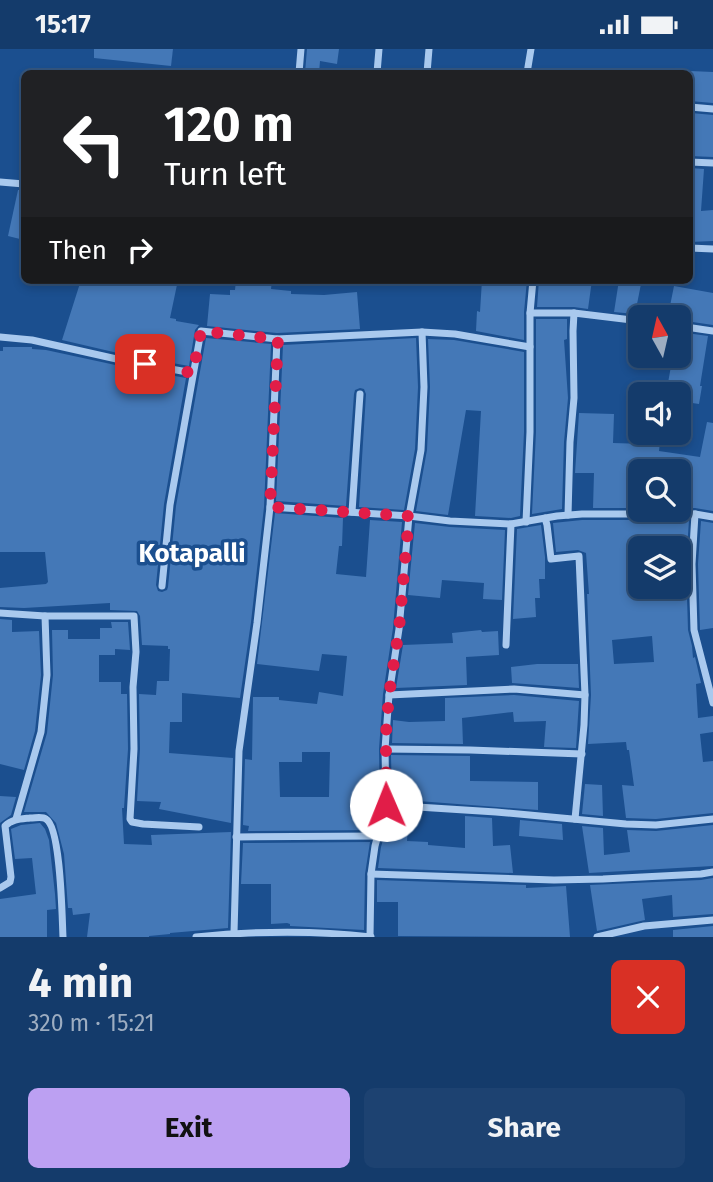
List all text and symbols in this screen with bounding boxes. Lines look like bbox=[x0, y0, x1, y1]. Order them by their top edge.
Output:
text: 15:17 bbox=[35, 9, 91, 40]
text: 120 m bbox=[164, 95, 294, 154]
icon: left bbox=[49, 98, 140, 189]
text: Turn left bbox=[164, 155, 286, 193]
icon: right bbox=[121, 231, 159, 269]
text: Then bbox=[49, 235, 107, 266]
north arrow bbox=[628, 305, 691, 367]
map controls bbox=[628, 305, 691, 599]
pin bbox=[115, 334, 175, 394]
icon: arrive bbox=[126, 345, 164, 383]
button: sound bbox=[628, 382, 691, 445]
button: search bbox=[628, 459, 691, 522]
button: layers bbox=[628, 536, 691, 599]
district label: Kotapalli bbox=[138, 538, 246, 569]
position arrow bbox=[349, 768, 423, 842]
text: 4 min bbox=[28, 958, 133, 1008]
button: close bbox=[611, 960, 685, 1034]
text: 320 m · 15:21 bbox=[28, 1009, 155, 1037]
button: Exit bbox=[28, 1088, 350, 1168]
button: Share bbox=[364, 1088, 685, 1168]

